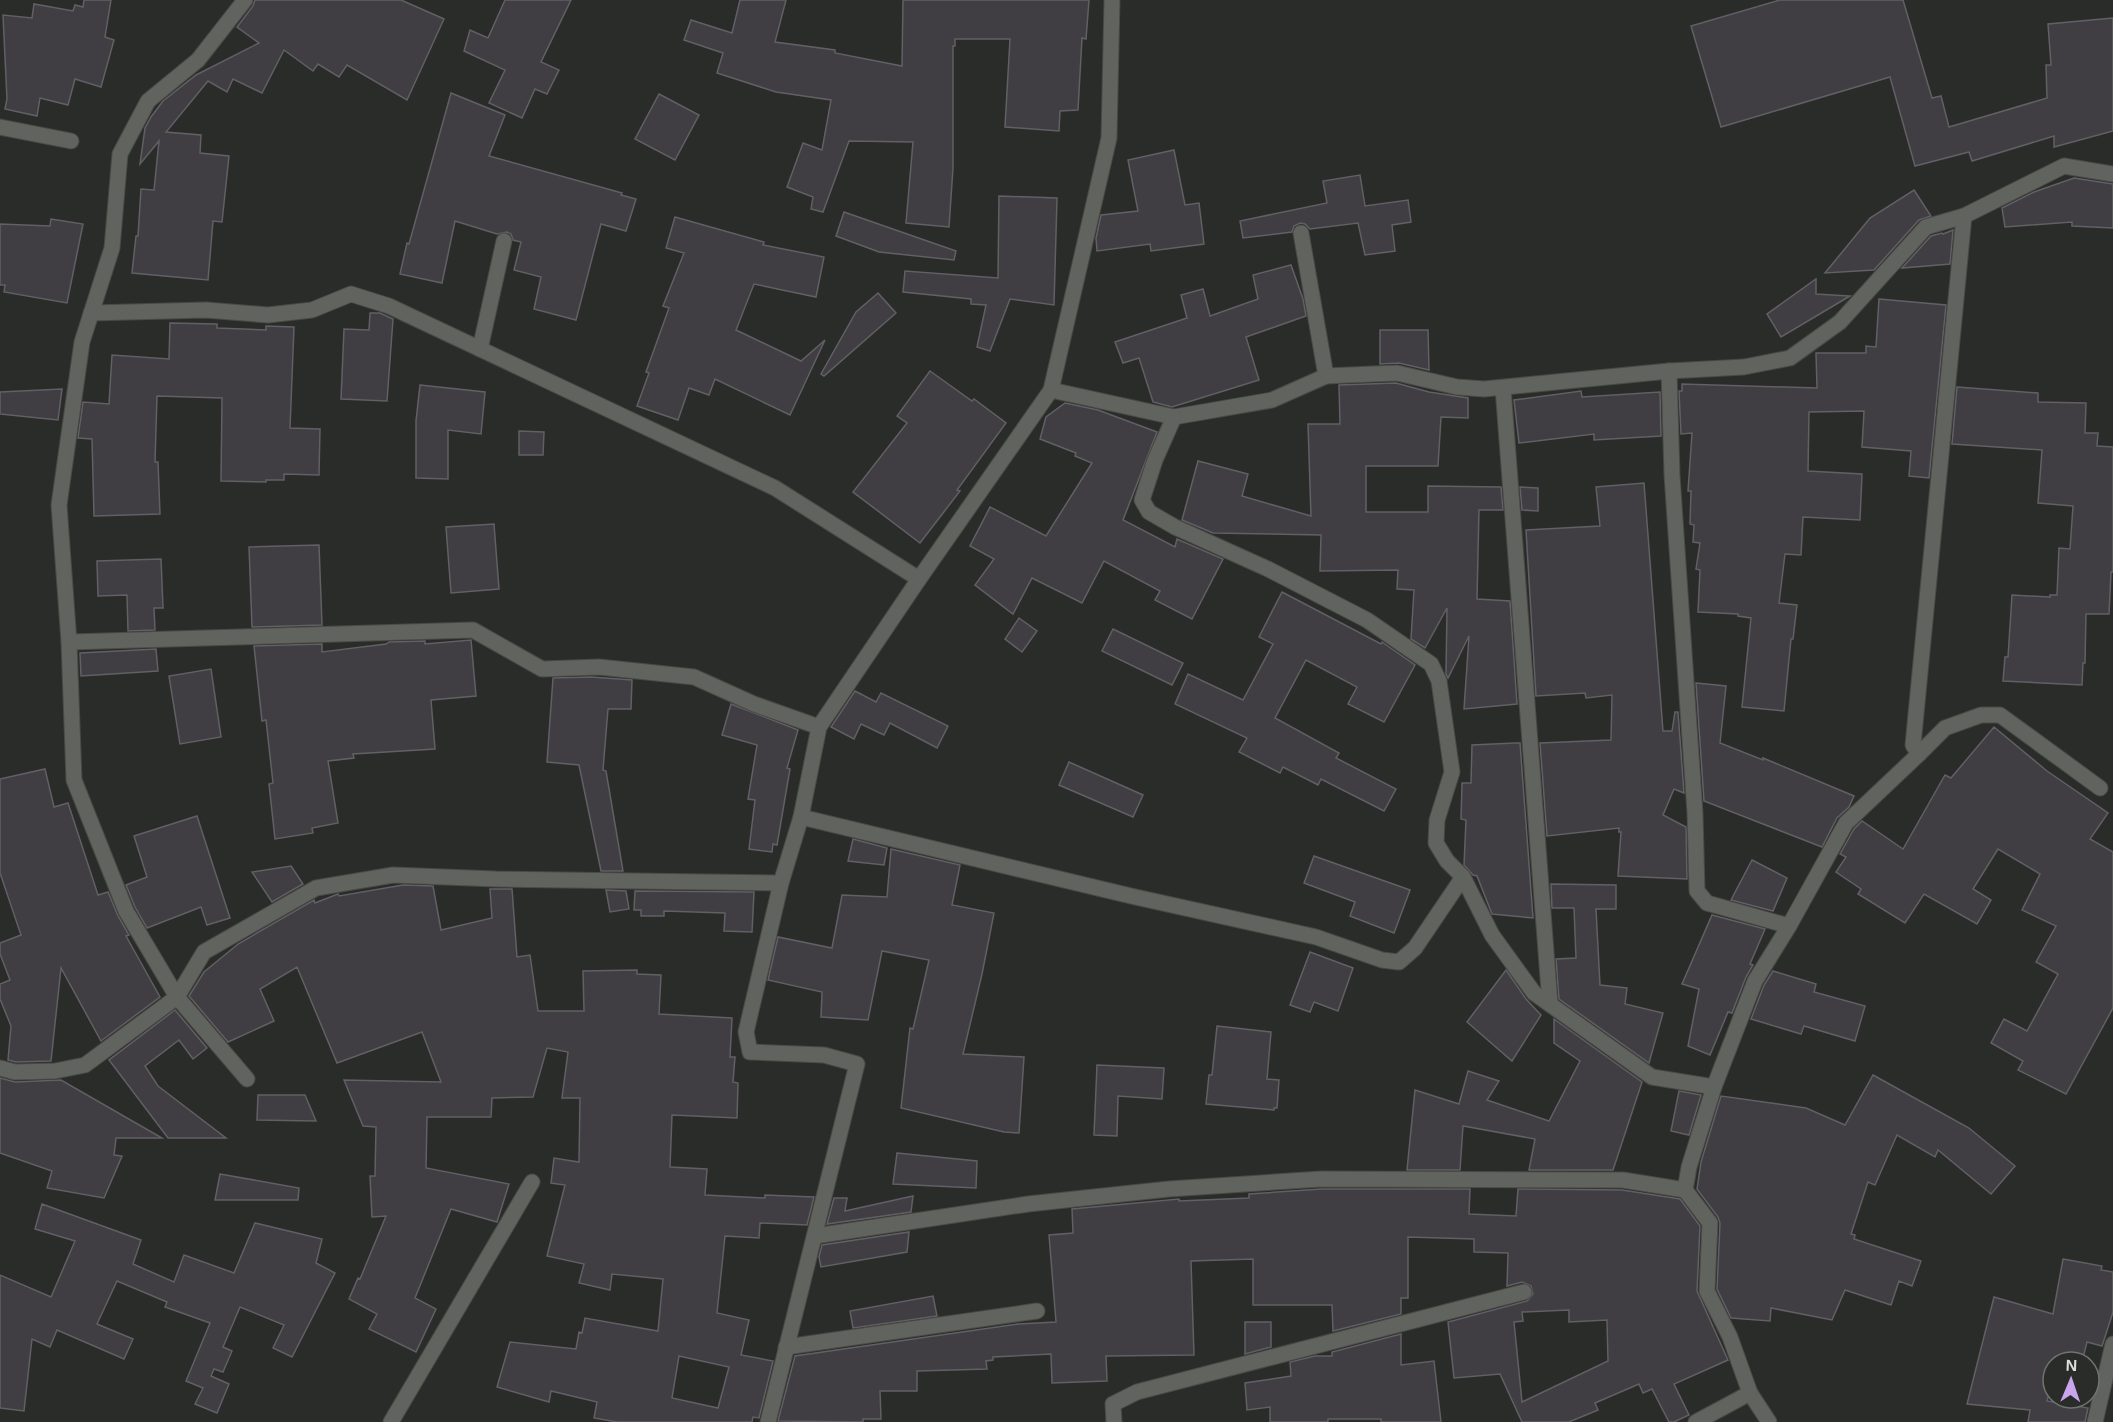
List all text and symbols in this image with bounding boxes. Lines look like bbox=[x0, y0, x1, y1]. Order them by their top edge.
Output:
north arrow bbox=[2041, 1350, 2101, 1410]
text: N bbox=[2065, 1357, 2078, 1374]

